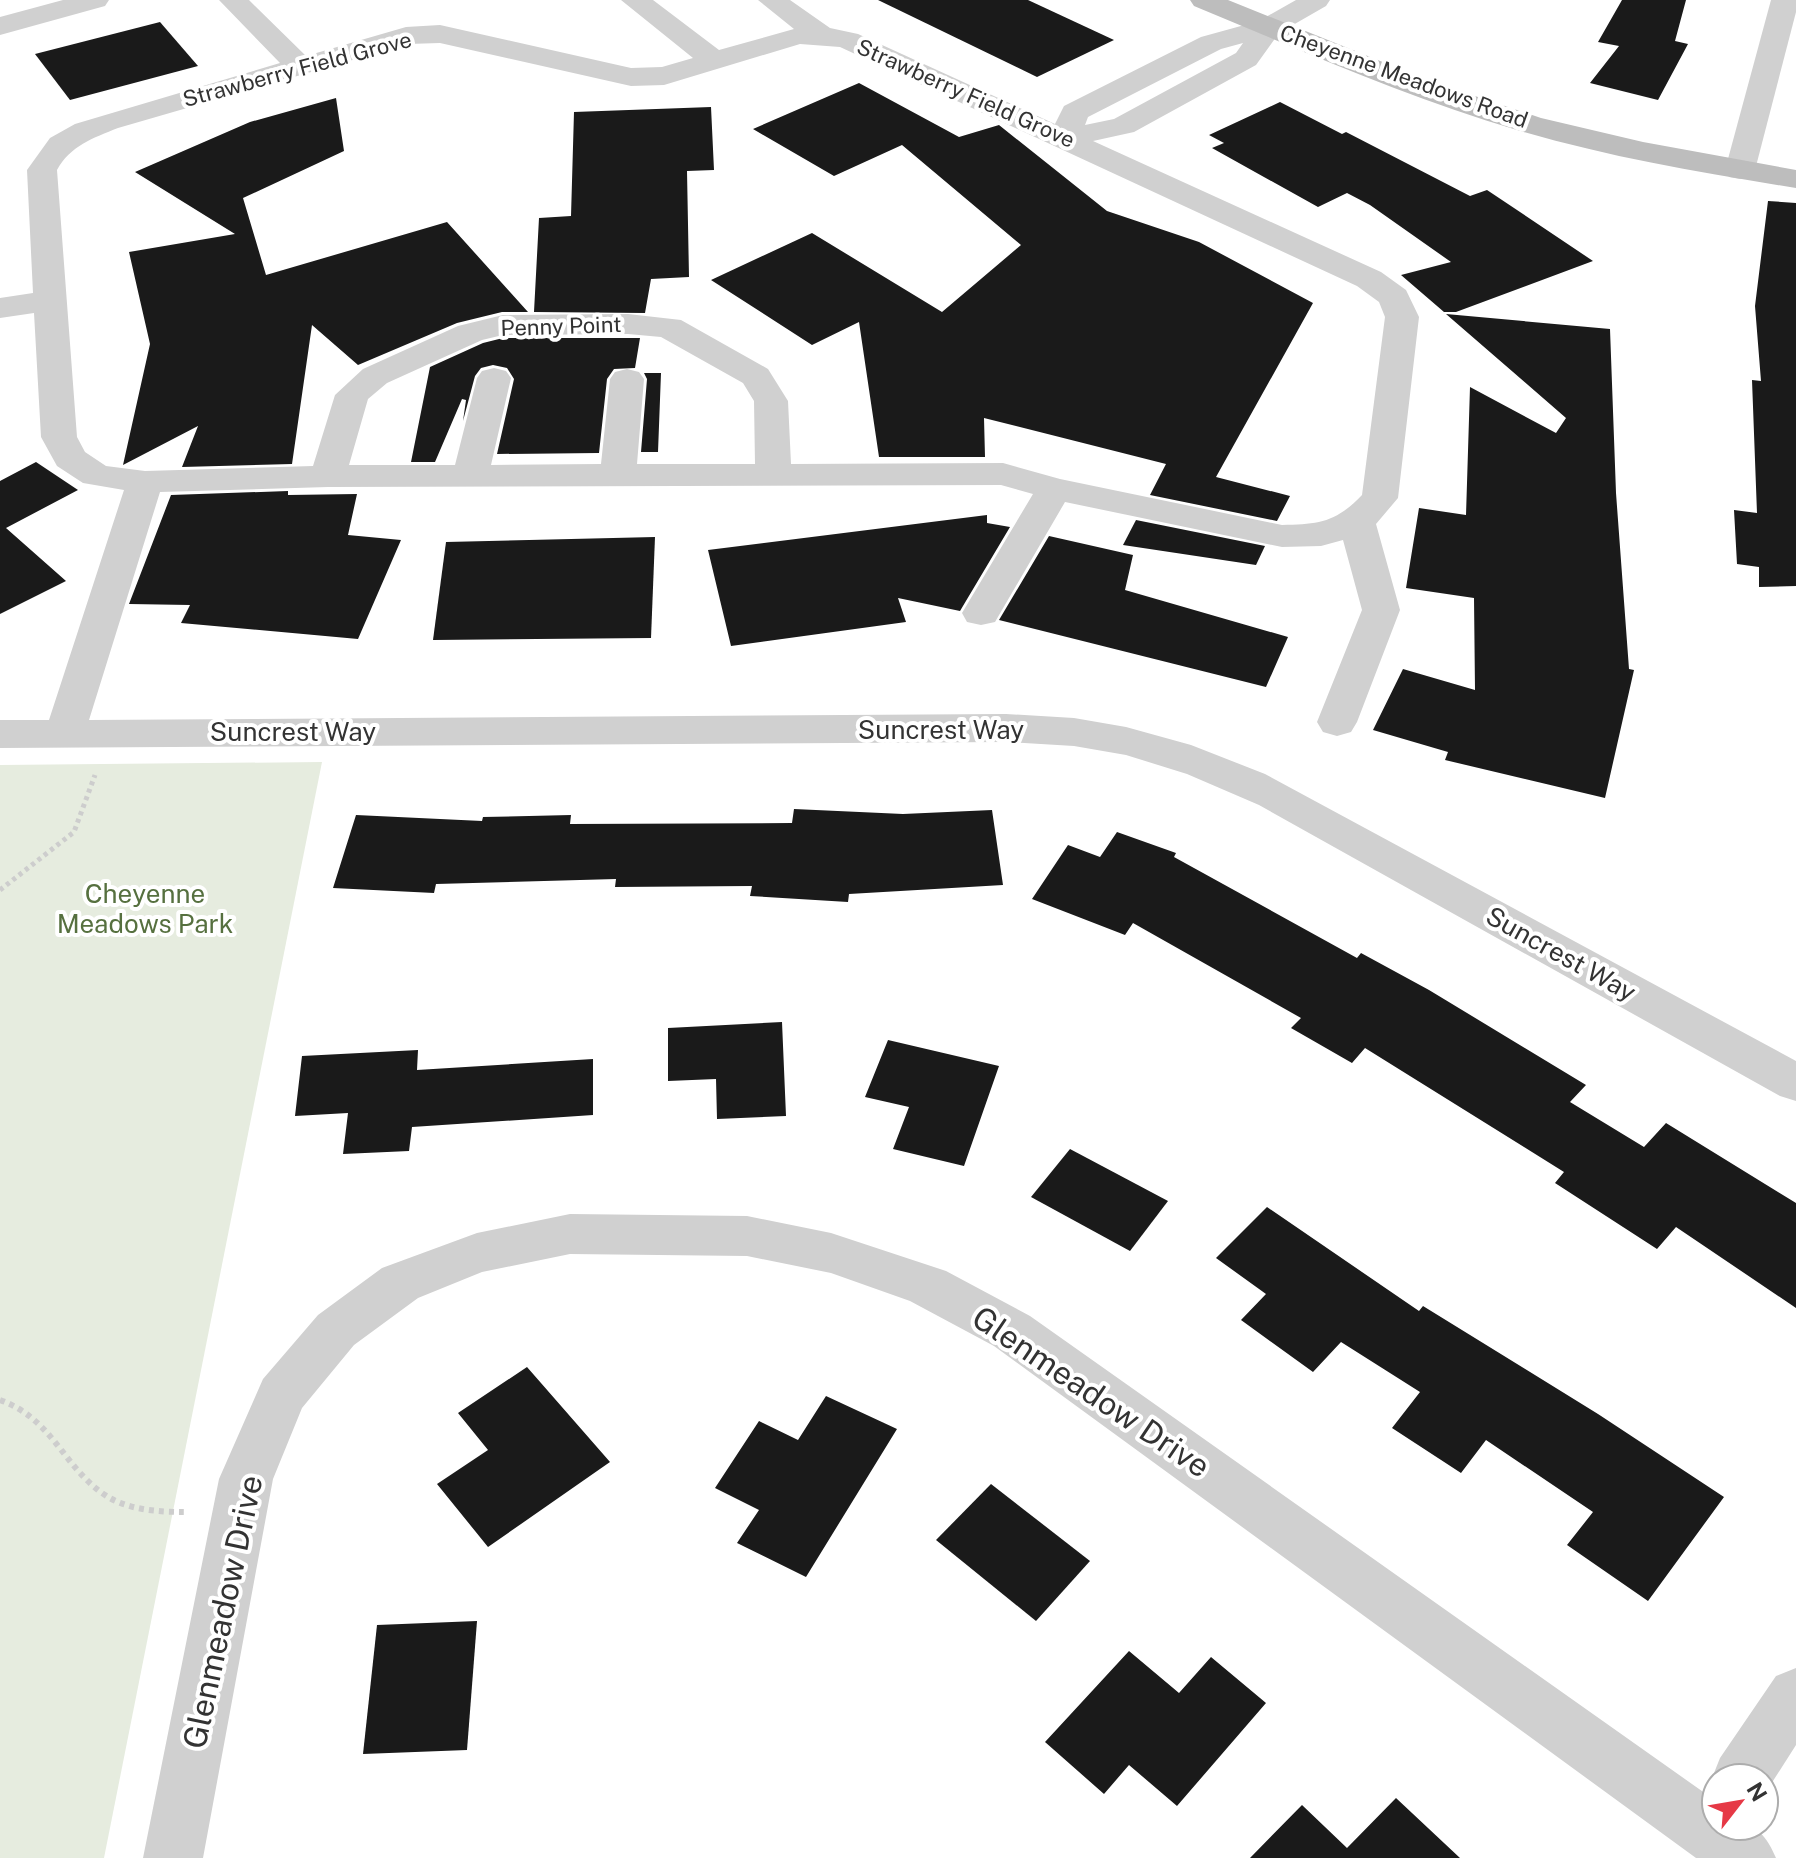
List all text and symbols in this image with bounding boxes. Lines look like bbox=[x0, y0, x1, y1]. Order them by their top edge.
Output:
street label: Cheyenne Meadows Road bbox=[1277, 19, 1531, 133]
street label: Strawberry Field Grove bbox=[180, 26, 414, 112]
street label: Strawberry Field Grove bbox=[853, 33, 1079, 153]
street label: Penny Point bbox=[500, 311, 622, 341]
street label: Suncrest Way bbox=[858, 714, 1024, 745]
street label: Suncrest Way bbox=[210, 716, 376, 747]
park label: Cheyenne Meadows Park bbox=[57, 878, 233, 939]
street label: Suncrest Way bbox=[1481, 900, 1642, 1008]
street label: Glenmeadow Drive bbox=[966, 1298, 1217, 1485]
street label: Glenmeadow Drive bbox=[175, 1472, 270, 1752]
north arrow bbox=[1700, 1762, 1780, 1842]
text: N bbox=[1742, 1778, 1773, 1806]

